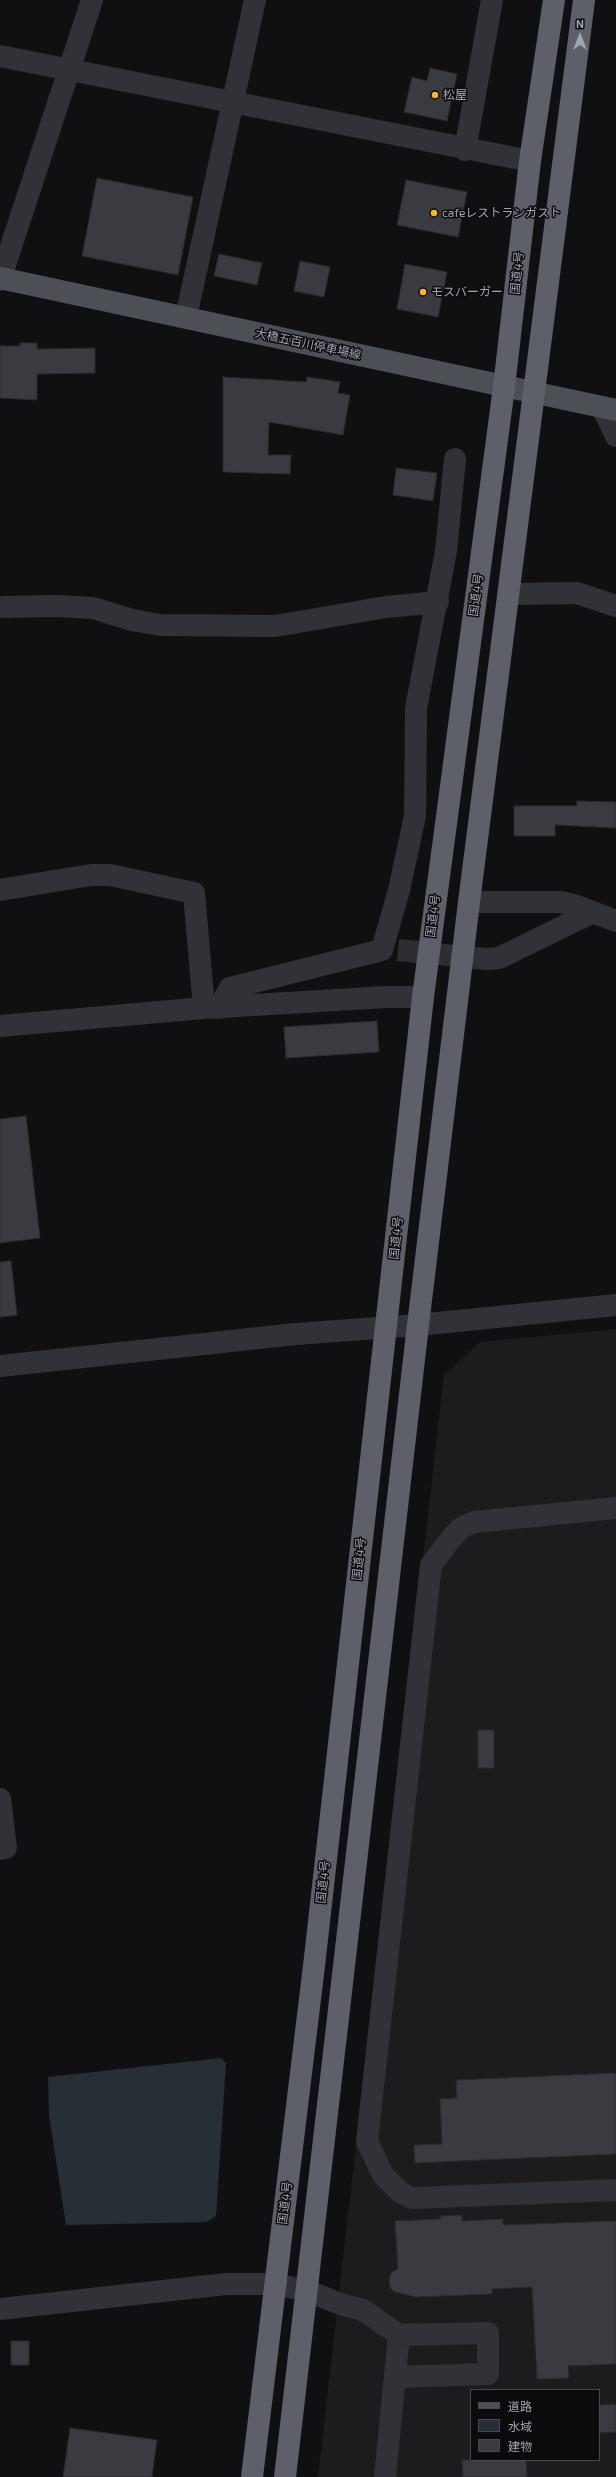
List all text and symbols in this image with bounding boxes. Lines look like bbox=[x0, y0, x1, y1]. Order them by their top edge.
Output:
north arrow bbox=[560, 16, 600, 56]
text: N bbox=[576, 17, 584, 30]
place label: 松屋 bbox=[443, 88, 467, 102]
marker: 松屋 bbox=[430, 90, 440, 100]
place label: cafeレストランガスト bbox=[442, 206, 561, 220]
marker: cafeレストランガスト bbox=[429, 208, 439, 218]
street label: 国道4号 bbox=[508, 251, 526, 295]
place label: モスバーガー bbox=[431, 285, 503, 299]
marker: モスバーガー bbox=[418, 287, 428, 297]
street label: 大橋五百川停車場線 bbox=[254, 326, 362, 362]
street label: 国道4号 bbox=[466, 573, 486, 617]
street label: 国道4号 bbox=[423, 894, 443, 938]
street label: 国道4号 bbox=[387, 1216, 405, 1260]
street label: 国道4号 bbox=[350, 1537, 368, 1581]
street label: 国道4号 bbox=[314, 1860, 332, 1904]
street label: 国道4号 bbox=[275, 2181, 295, 2225]
legend bbox=[470, 2389, 600, 2461]
text: 道路 bbox=[508, 2399, 532, 2413]
text: 水域 bbox=[508, 2419, 532, 2433]
text: 建物 bbox=[508, 2439, 532, 2453]

